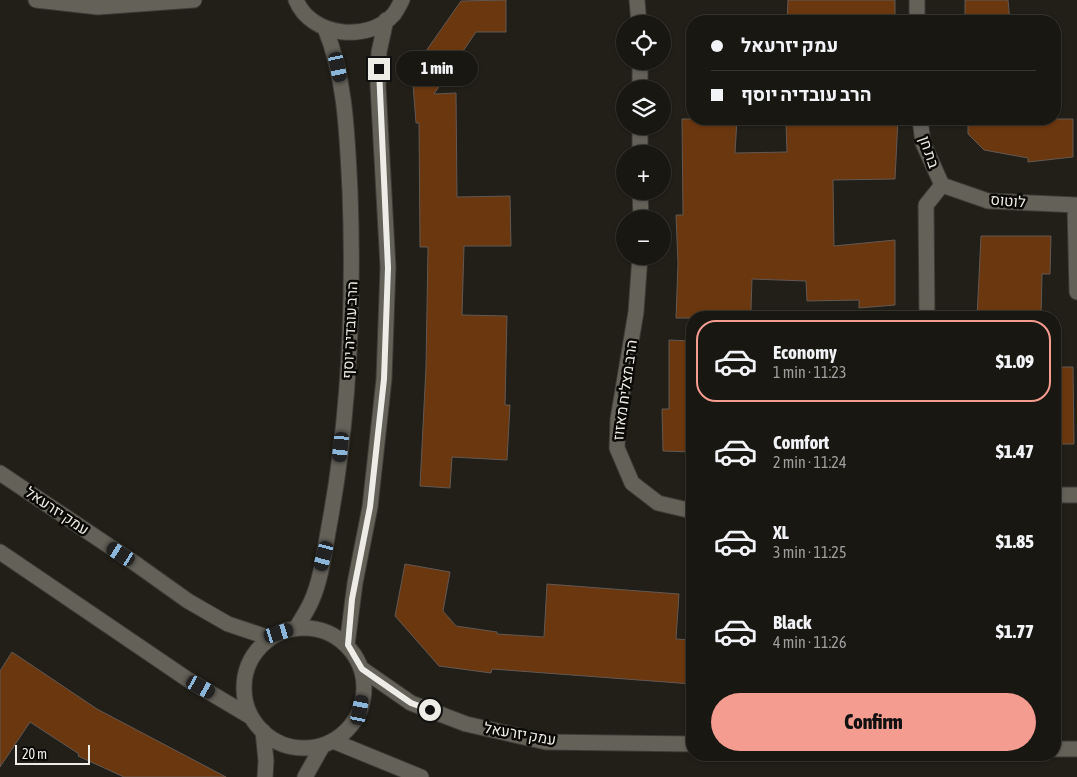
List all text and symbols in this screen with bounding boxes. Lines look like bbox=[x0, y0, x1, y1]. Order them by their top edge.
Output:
map controls bbox=[616, 15, 671, 265]
button: locate bbox=[616, 15, 671, 70]
text: עמק יזרעאל bbox=[741, 34, 838, 56]
car bbox=[327, 51, 348, 83]
callout: 1 min bbox=[396, 52, 479, 86]
route end bbox=[368, 58, 390, 80]
text: 1 min bbox=[421, 59, 453, 77]
button: layers bbox=[616, 80, 671, 135]
text: הרב עובדיה יוסף bbox=[741, 83, 872, 105]
street label: בת חן bbox=[916, 134, 943, 170]
button: + bbox=[616, 145, 671, 200]
street label: לוטוס bbox=[990, 190, 1027, 211]
button: − bbox=[616, 210, 671, 265]
street label: הרב עובדיה יוסף bbox=[338, 281, 361, 379]
street label: הרב מצליח מאזוז bbox=[609, 339, 640, 441]
icon: car bbox=[713, 339, 758, 384]
text: Economy bbox=[773, 341, 837, 363]
text: $1.09 bbox=[996, 350, 1034, 372]
text: 1 min · 11:23 bbox=[773, 363, 846, 381]
icon: car bbox=[713, 429, 758, 474]
car bbox=[331, 431, 350, 463]
text: Comfort bbox=[773, 431, 829, 453]
text: $1.47 bbox=[996, 440, 1034, 462]
text: 2 min · 11:24 bbox=[773, 453, 846, 471]
street label: עמק יזרעאל bbox=[22, 483, 92, 538]
icon: car bbox=[713, 519, 758, 564]
text: XL bbox=[773, 521, 789, 543]
text: $1.85 bbox=[996, 530, 1034, 552]
car bbox=[104, 540, 137, 568]
car bbox=[312, 540, 335, 572]
text: 3 min · 11:25 bbox=[773, 543, 846, 561]
icon: car bbox=[713, 609, 758, 654]
text: Black bbox=[773, 611, 811, 633]
text: $1.77 bbox=[996, 620, 1034, 642]
car bbox=[262, 621, 295, 645]
text: 4 min · 11:26 bbox=[773, 633, 846, 651]
car bbox=[184, 673, 217, 701]
button: Confirm bbox=[711, 693, 1036, 751]
car bbox=[349, 694, 370, 726]
route start bbox=[419, 699, 441, 721]
street label: עמק יזרעאל bbox=[483, 719, 557, 748]
scale bar bbox=[15, 742, 90, 765]
text: 20 m bbox=[22, 746, 47, 762]

